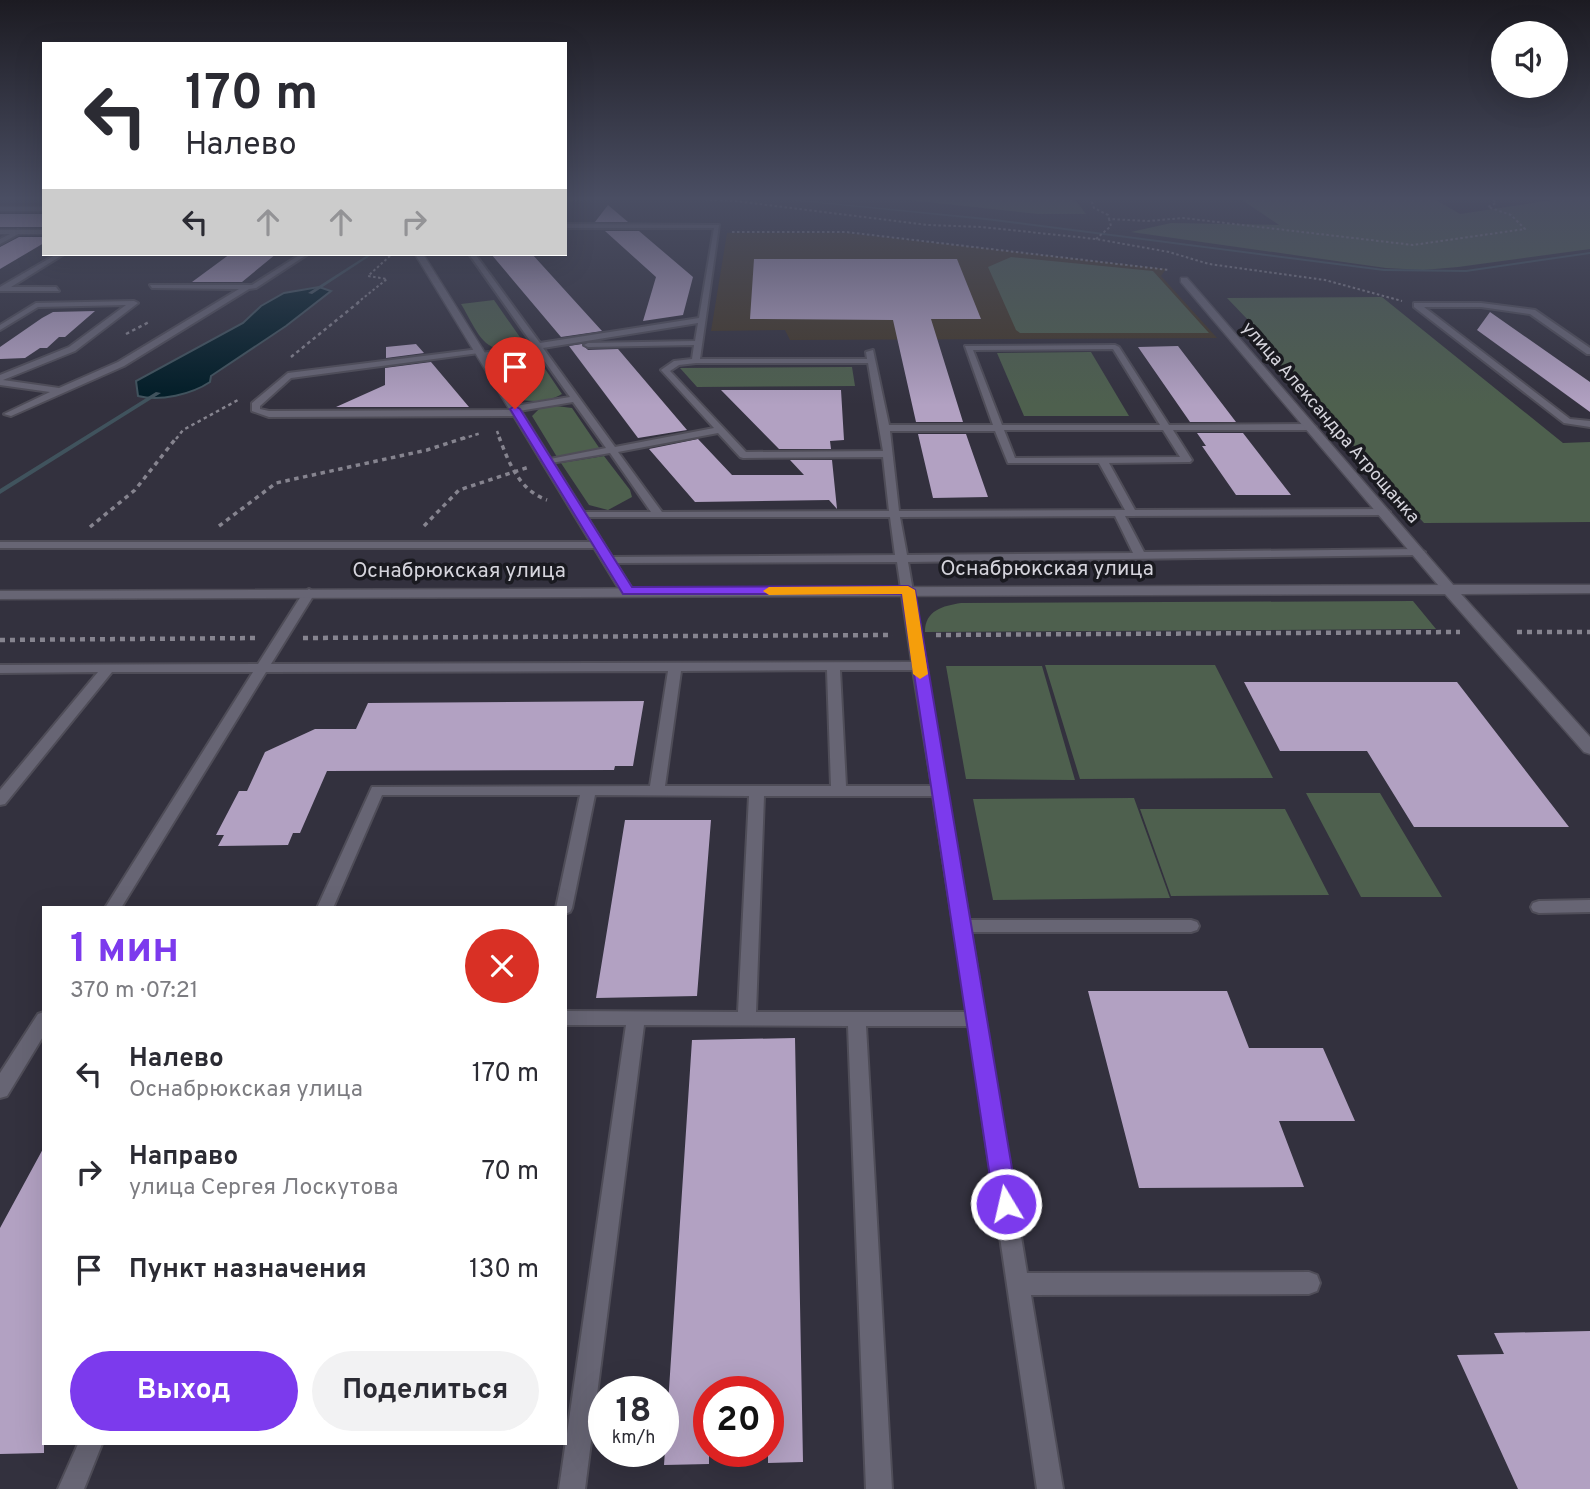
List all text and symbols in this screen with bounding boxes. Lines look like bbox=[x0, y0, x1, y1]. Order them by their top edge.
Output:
map controls bbox=[1491, 21, 1568, 98]
button: sound bbox=[1491, 21, 1568, 98]
text: 170 m bbox=[185, 65, 318, 127]
icon: left bbox=[70, 70, 161, 161]
text: Налево bbox=[185, 126, 297, 166]
icon: left bbox=[176, 203, 214, 241]
icon: ahead bbox=[249, 203, 287, 241]
icon: ahead bbox=[322, 203, 360, 241]
icon: right bbox=[395, 203, 433, 241]
street label: улица Александра Атрощанка bbox=[1236, 317, 1424, 529]
pin bbox=[485, 337, 545, 409]
icon: arrive bbox=[496, 348, 534, 386]
street label: Оснабрюкская улица bbox=[940, 556, 1154, 583]
street label: Оснабрюкская улица bbox=[352, 558, 566, 585]
text: 1 мин bbox=[70, 924, 179, 977]
button: close bbox=[465, 929, 539, 1003]
text: 370 m · 07:21 bbox=[70, 977, 198, 1006]
text: Налево bbox=[129, 1043, 224, 1076]
icon: left bbox=[70, 1055, 108, 1093]
text: 170 m bbox=[472, 1058, 539, 1091]
text: Оснабрюкская улица bbox=[129, 1076, 363, 1105]
text: Направо bbox=[129, 1141, 238, 1174]
icon: right bbox=[70, 1153, 108, 1191]
text: 70 m bbox=[481, 1156, 539, 1189]
position arrow bbox=[969, 1167, 1043, 1241]
text: улица Сергея Лоскутова bbox=[129, 1174, 398, 1203]
icon: arrive bbox=[70, 1251, 108, 1289]
text: Пункт назначения bbox=[129, 1254, 367, 1287]
text: 130 m bbox=[469, 1254, 539, 1287]
button: Выход bbox=[70, 1351, 298, 1431]
button: Поделиться bbox=[312, 1351, 539, 1431]
speed limit sign: 20 bbox=[693, 1376, 784, 1467]
text: 18 bbox=[615, 1390, 652, 1434]
text: km/h bbox=[612, 1427, 655, 1450]

